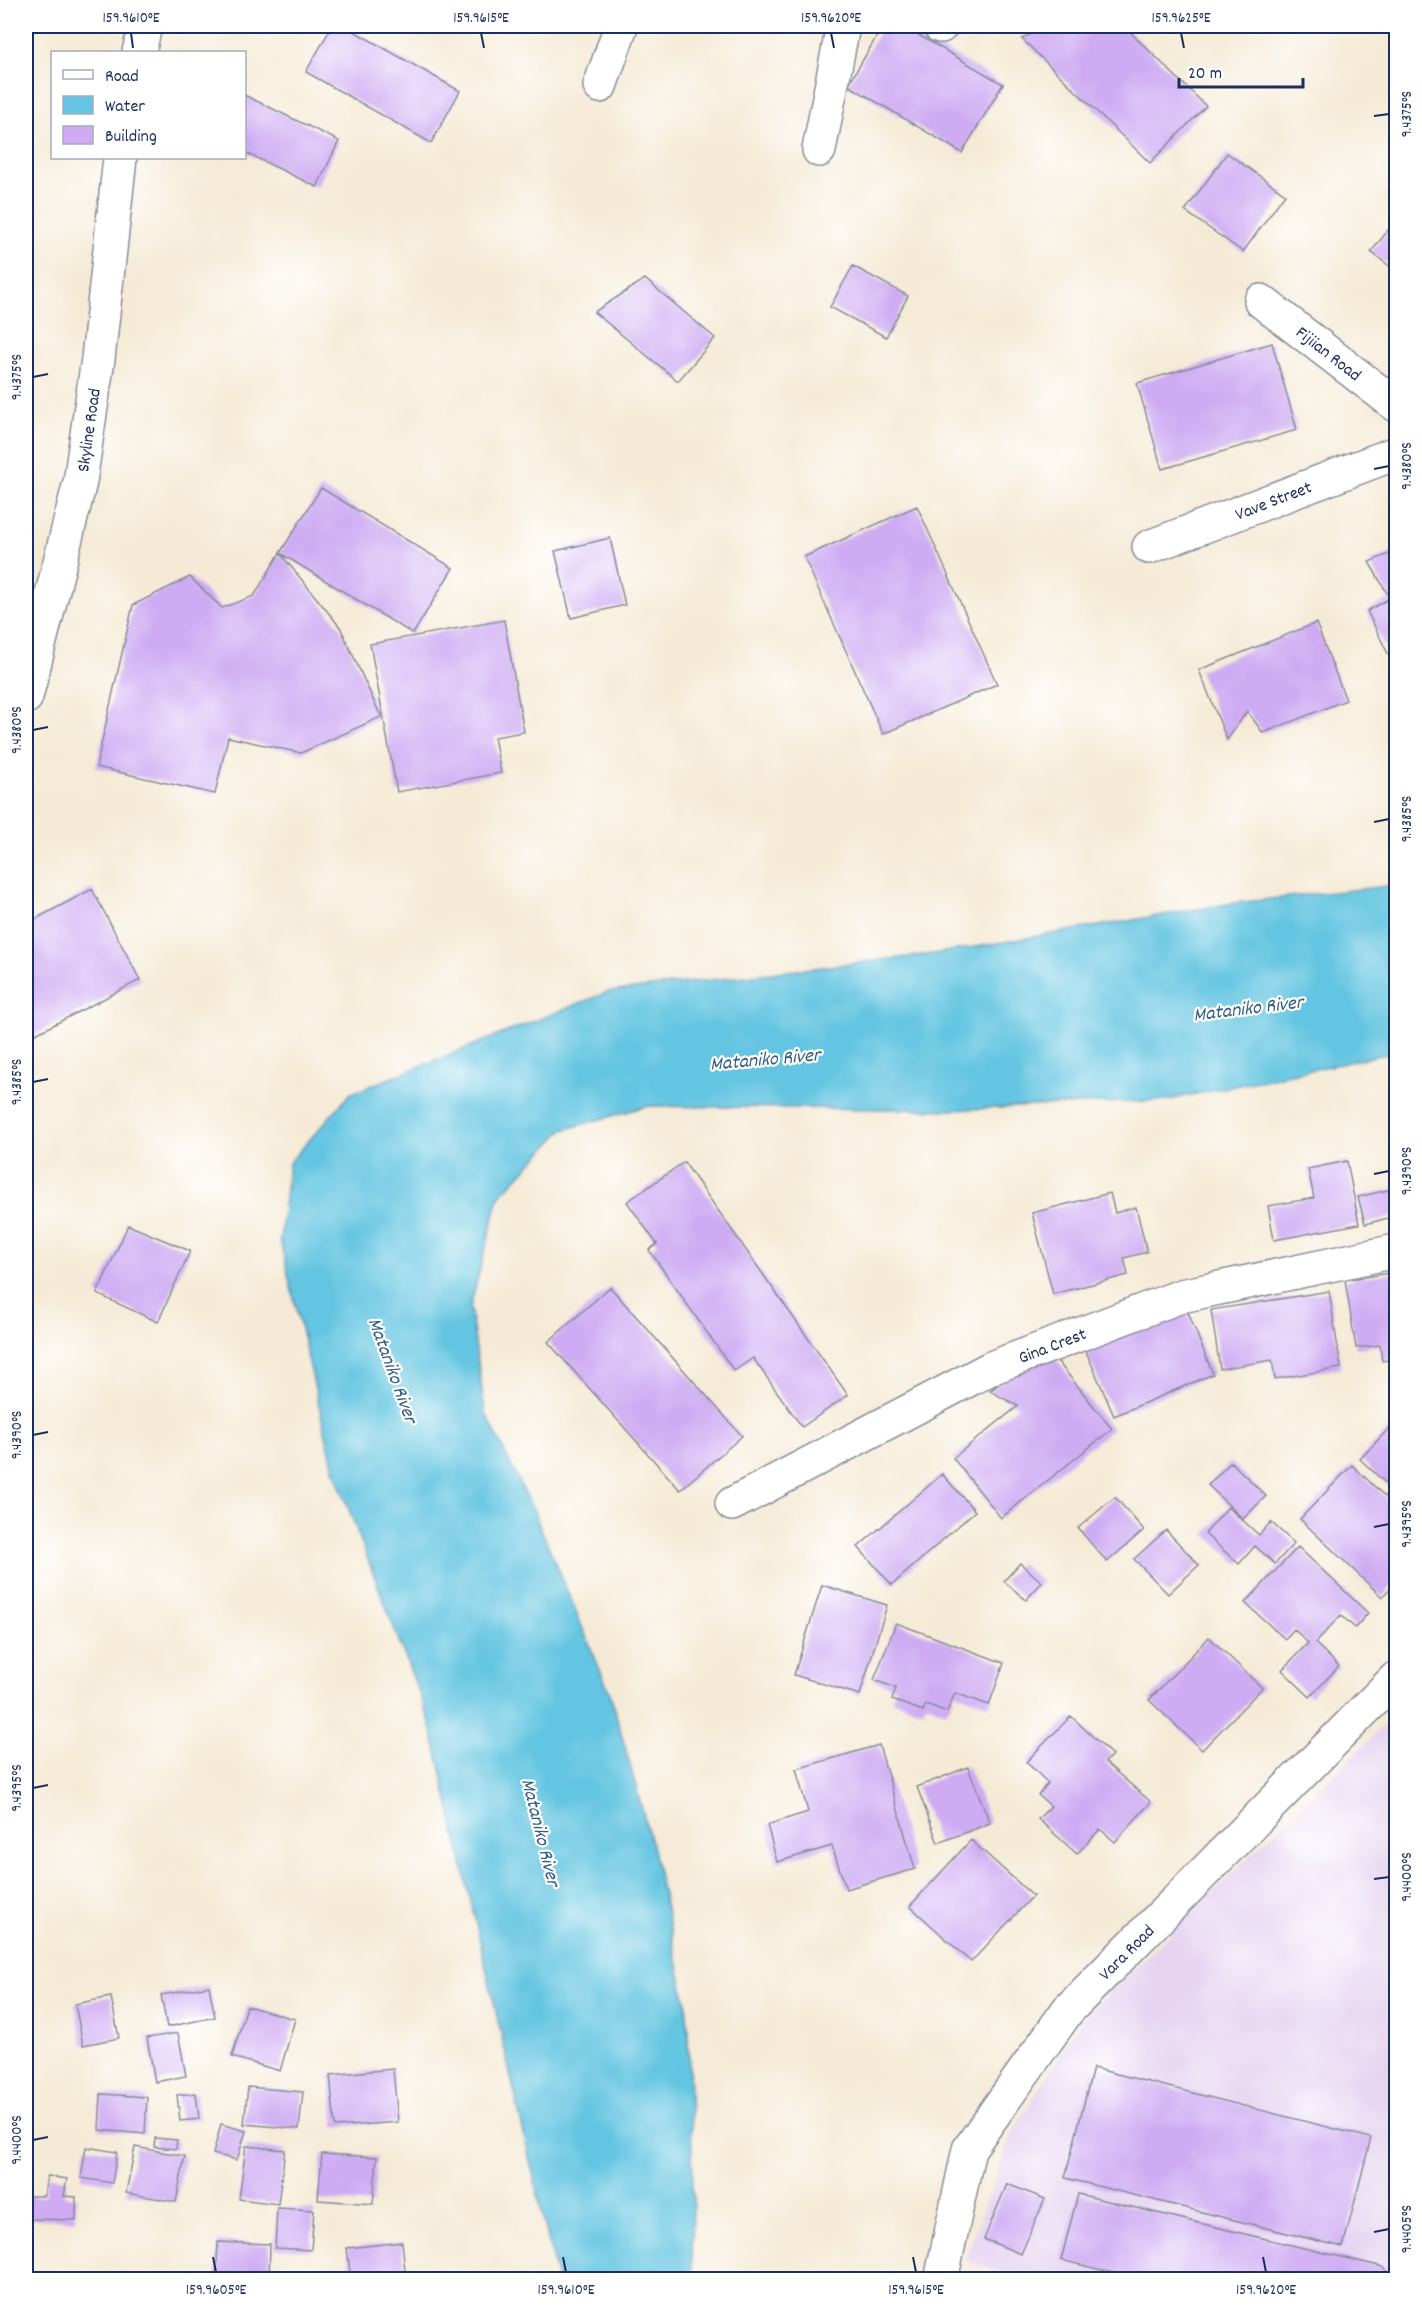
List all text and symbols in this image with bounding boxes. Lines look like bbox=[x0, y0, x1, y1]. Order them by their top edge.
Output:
text: 159.9610°E bbox=[103, 8, 160, 30]
text: 159.9615°E bbox=[453, 8, 509, 30]
text: 159.9620°E bbox=[801, 8, 861, 30]
text: 159.9625°E bbox=[1152, 8, 1211, 30]
legend bbox=[51, 51, 246, 159]
scale bar bbox=[1179, 51, 1304, 89]
text: 20 m bbox=[1188, 62, 1222, 87]
text: Road bbox=[105, 65, 139, 90]
text: 9.4375°S bbox=[1397, 91, 1419, 137]
text: Water bbox=[105, 95, 145, 120]
text: Building bbox=[105, 125, 157, 150]
street label: Fijiian Road bbox=[1289, 321, 1366, 389]
text: 9.4375°S bbox=[7, 354, 29, 400]
street label: Skyline Road bbox=[72, 387, 109, 474]
text: 9.4380°S bbox=[1397, 442, 1419, 490]
street label: Vave Street bbox=[1232, 476, 1316, 528]
text: 9.4380°S bbox=[7, 706, 29, 754]
text: 9.4385°S bbox=[1397, 796, 1419, 842]
water label: Mataniko River bbox=[1192, 989, 1307, 1031]
water label: Mataniko River bbox=[709, 1042, 824, 1080]
text: 9.4385°S bbox=[7, 1059, 29, 1105]
text: 9.4390°S bbox=[1397, 1147, 1419, 1195]
water label: Mataniko River bbox=[359, 1314, 424, 1430]
street label: Gina Crest bbox=[1015, 1323, 1091, 1372]
text: 9.4390°S bbox=[7, 1411, 29, 1459]
text: 9.4395°S bbox=[1397, 1500, 1419, 1548]
text: 9.4395°S bbox=[7, 1764, 29, 1812]
water label: Mataniko River bbox=[512, 1776, 567, 1892]
text: 9.4400°S bbox=[1397, 1852, 1419, 1902]
street label: Vara Road bbox=[1094, 1920, 1161, 1987]
text: 9.4400°S bbox=[7, 2115, 29, 2165]
text: 9.4405°S bbox=[1397, 2205, 1419, 2253]
text: 159.9605°E bbox=[186, 2280, 246, 2302]
text: 159.9610°E bbox=[538, 2280, 595, 2302]
text: 159.9615°E bbox=[888, 2280, 944, 2302]
text: 159.9620°E bbox=[1236, 2280, 1296, 2302]

